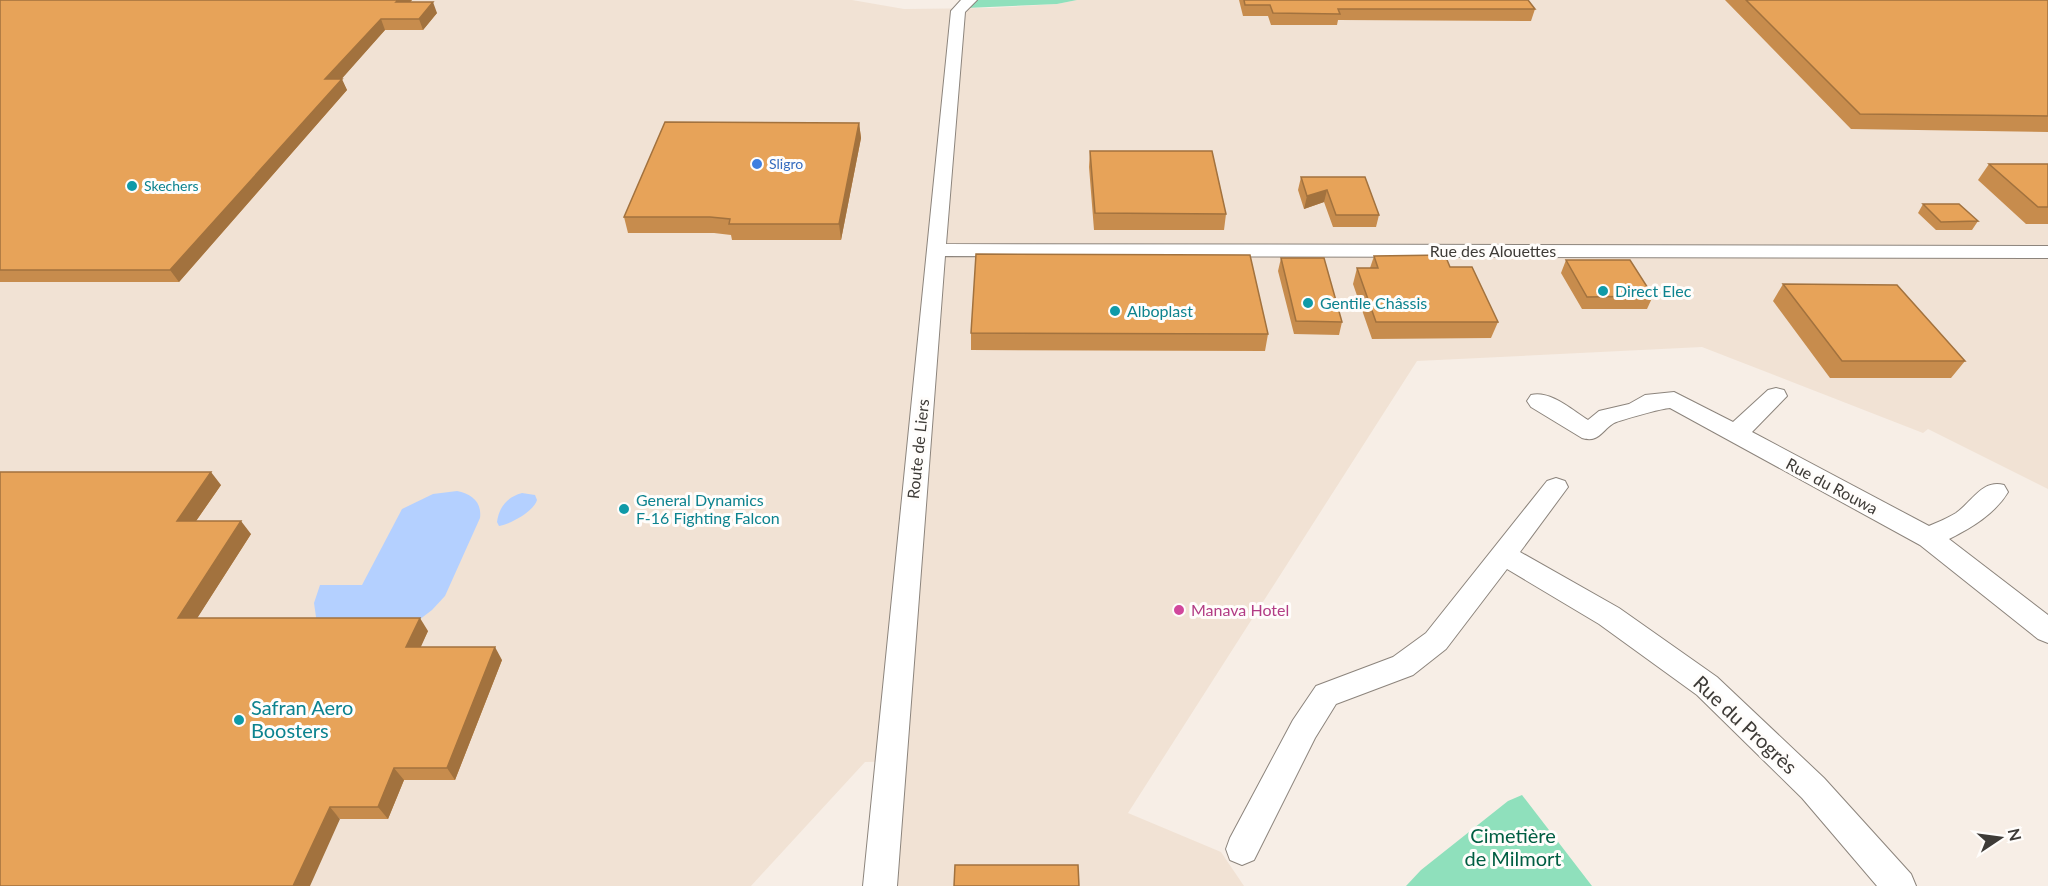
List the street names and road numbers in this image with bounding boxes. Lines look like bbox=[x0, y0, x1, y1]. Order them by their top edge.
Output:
street label: Rue des Alouettes bbox=[1430, 241, 1556, 260]
street label: Route de Liers bbox=[903, 398, 932, 500]
street label: Rue du Rouwa bbox=[1783, 453, 1881, 518]
street label: Rue du Progrès bbox=[1689, 670, 1802, 778]

